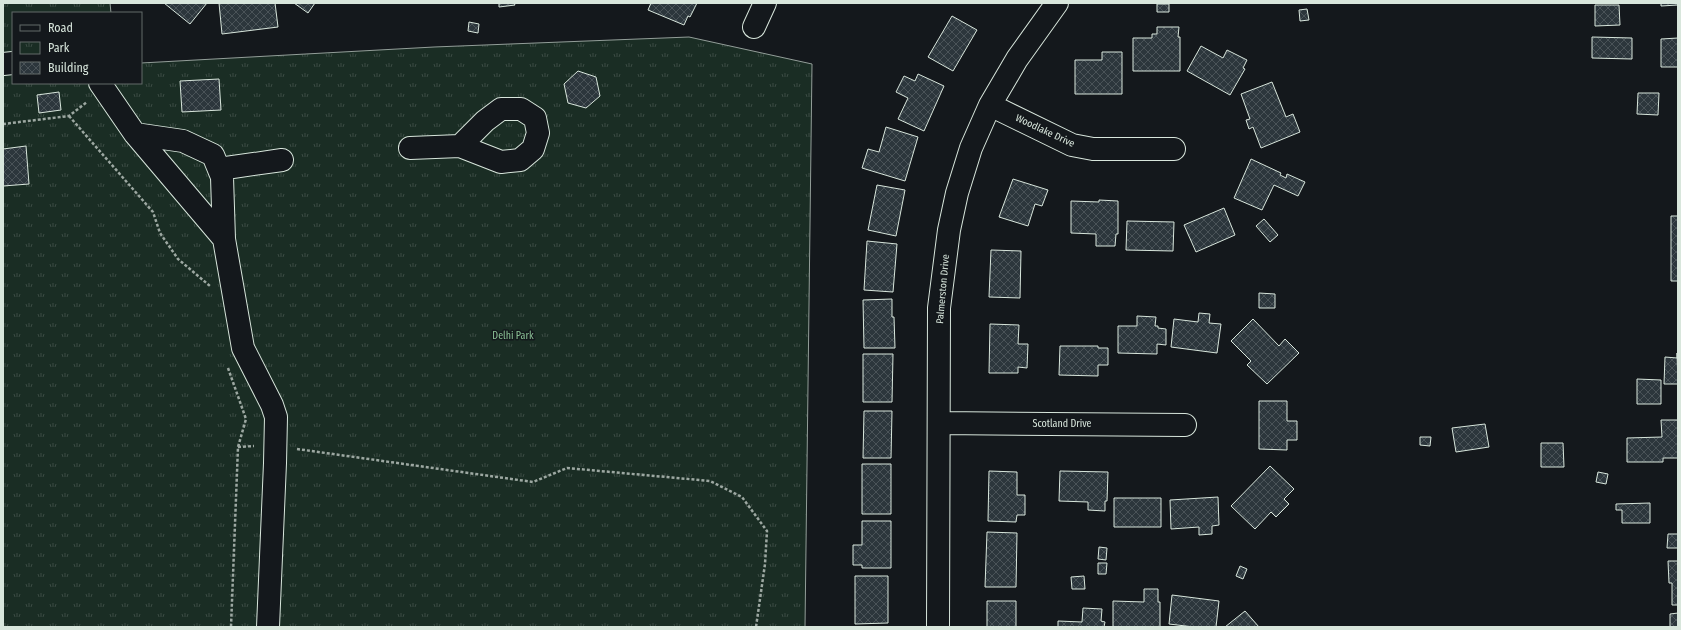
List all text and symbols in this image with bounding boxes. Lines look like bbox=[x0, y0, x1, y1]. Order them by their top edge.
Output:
legend bbox=[12, 12, 142, 84]
text: Road bbox=[48, 21, 73, 35]
text: Park bbox=[48, 41, 70, 55]
text: Building bbox=[48, 61, 89, 75]
street label: Woodlake Drive bbox=[1014, 112, 1076, 150]
street label: Palmerston Drive bbox=[934, 254, 952, 324]
park label: Delhi Park bbox=[492, 330, 534, 342]
street label: Scotland Drive bbox=[1032, 418, 1092, 430]

